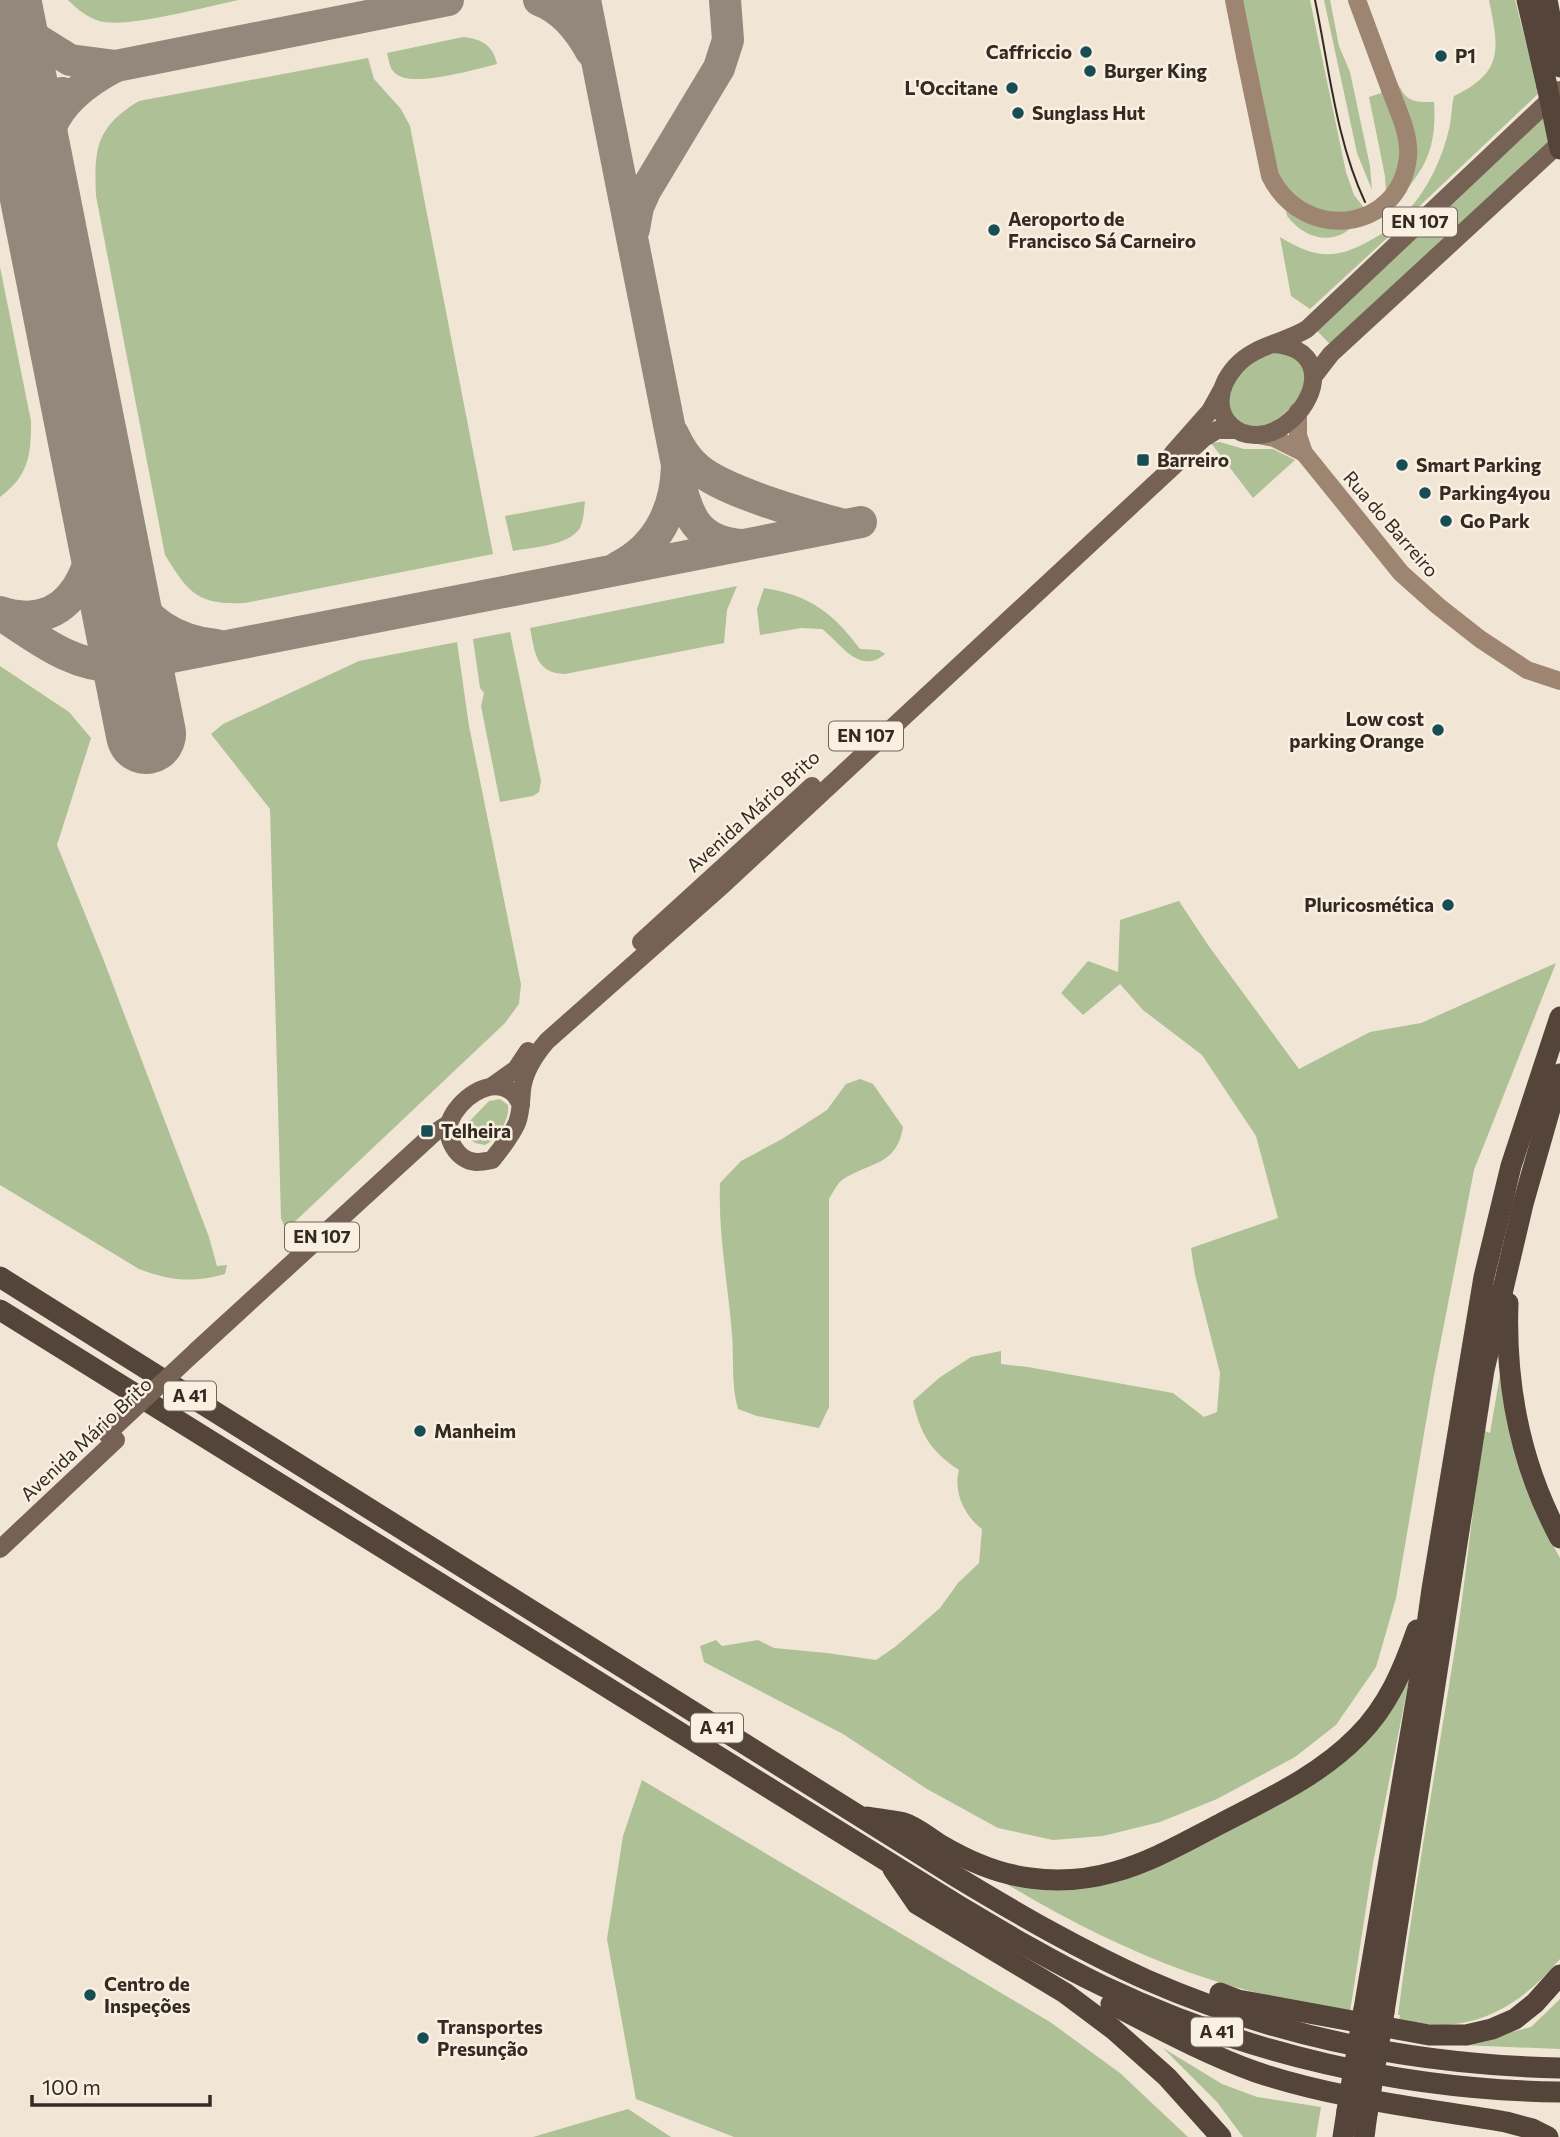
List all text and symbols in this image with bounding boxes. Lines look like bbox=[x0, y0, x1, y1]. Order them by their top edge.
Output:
place label: Caffriccio bbox=[986, 40, 1072, 63]
marker: Caffriccio bbox=[1078, 44, 1094, 60]
place label: P1 bbox=[1455, 44, 1476, 67]
marker: P1 bbox=[1433, 48, 1449, 64]
place label: Burger King bbox=[1104, 59, 1208, 82]
marker: Burger King bbox=[1082, 63, 1098, 79]
place label: L'Occitane bbox=[904, 76, 998, 99]
marker: L'Occitane bbox=[1004, 80, 1020, 96]
place label: Sunglass Hut bbox=[1032, 101, 1145, 124]
marker: Sunglass Hut bbox=[1010, 105, 1026, 121]
place label: Aeroporto de Francisco Sá Carneiro bbox=[1008, 207, 1196, 252]
road number: EN 107 bbox=[1383, 208, 1457, 236]
marker: Aeroporto de Francisco Sá Carneiro bbox=[986, 222, 1002, 238]
place label: Barreiro bbox=[1157, 448, 1229, 471]
marker: Barreiro bbox=[1135, 452, 1151, 468]
place label: Smart Parking bbox=[1416, 453, 1542, 476]
marker: Smart Parking bbox=[1394, 457, 1410, 473]
street label: Rua do Barreiro bbox=[1339, 466, 1444, 582]
place label: Parking4you bbox=[1439, 481, 1550, 504]
marker: Parking4you bbox=[1417, 485, 1433, 501]
place label: Go Park bbox=[1460, 509, 1530, 532]
marker: Go Park bbox=[1438, 513, 1454, 529]
place label: Low cost parking Orange bbox=[1289, 707, 1424, 752]
road number: EN 107 bbox=[829, 722, 903, 750]
marker: Low cost parking Orange bbox=[1430, 722, 1446, 738]
street label: Avenida Mário Brito bbox=[681, 745, 824, 876]
place label: Pluricosmética bbox=[1304, 893, 1434, 916]
marker: Pluricosmética bbox=[1440, 897, 1456, 913]
place label: Telheira bbox=[441, 1119, 511, 1142]
marker: Telheira bbox=[419, 1123, 435, 1139]
road number: EN 107 bbox=[285, 1222, 359, 1252]
street label: Avenida Mário Brito bbox=[15, 1372, 156, 1505]
road number: A 41 bbox=[164, 1381, 216, 1410]
place label: Manheim bbox=[434, 1419, 516, 1442]
marker: Manheim bbox=[412, 1423, 428, 1439]
road number: A 41 bbox=[691, 1714, 743, 1742]
place label: Centro de Inspeções bbox=[104, 1972, 191, 2017]
marker: Centro de Inspeções bbox=[82, 1987, 98, 2003]
place label: Transportes Presunção bbox=[437, 2015, 543, 2060]
road number: A 41 bbox=[1191, 2018, 1243, 2046]
marker: Transportes Presunção bbox=[415, 2030, 431, 2046]
scale bar bbox=[32, 2064, 210, 2108]
text: 100 m bbox=[42, 2074, 101, 2099]

